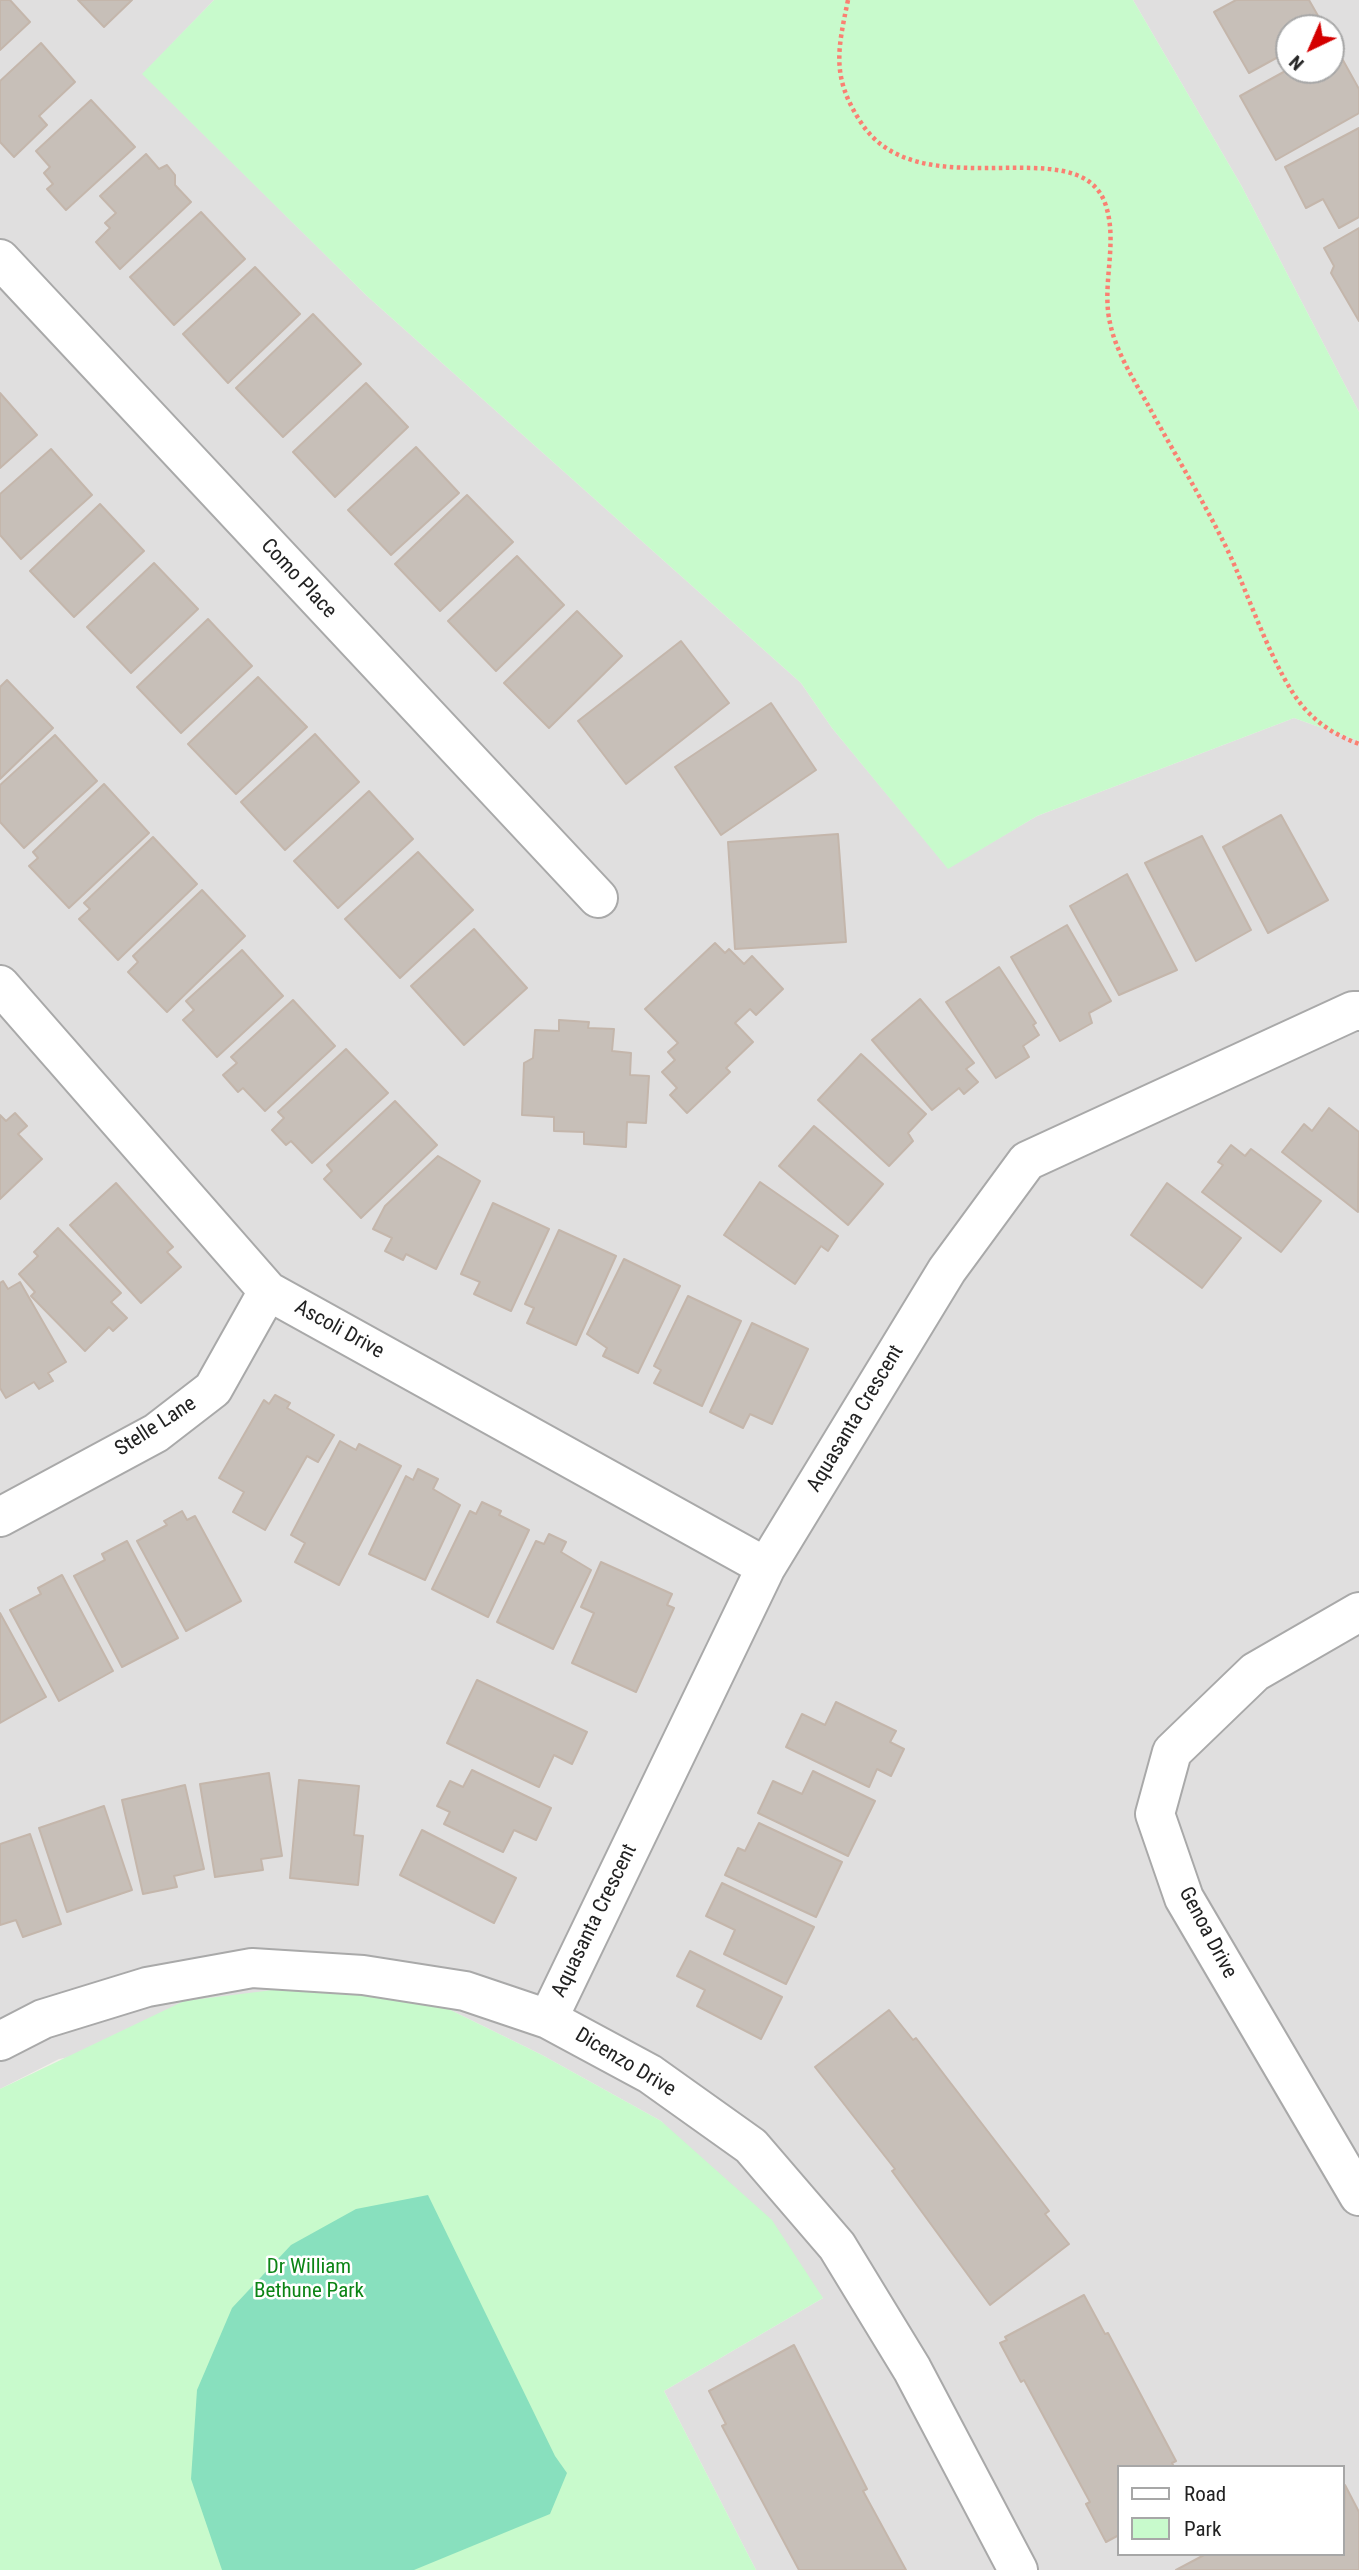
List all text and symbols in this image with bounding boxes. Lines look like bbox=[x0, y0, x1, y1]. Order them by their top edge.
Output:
north arrow bbox=[1275, 14, 1345, 84]
text: N bbox=[1284, 51, 1309, 75]
street label: Como Place bbox=[255, 534, 341, 624]
street label: Ascoli Drive bbox=[290, 1295, 388, 1365]
street label: Aquasanta Crescent bbox=[802, 1341, 910, 1497]
street label: Stelle Lane bbox=[111, 1392, 201, 1462]
street label: Aquasanta Crescent bbox=[547, 1840, 643, 2002]
street label: Genoa Drive bbox=[1172, 1883, 1242, 1983]
street label: Dicenzo Drive bbox=[570, 2023, 680, 2103]
park label: Dr William Bethune Park bbox=[254, 2255, 364, 2305]
legend bbox=[1118, 2465, 1345, 2556]
text: Road bbox=[1184, 2482, 1226, 2506]
text: Park bbox=[1184, 2517, 1221, 2541]

